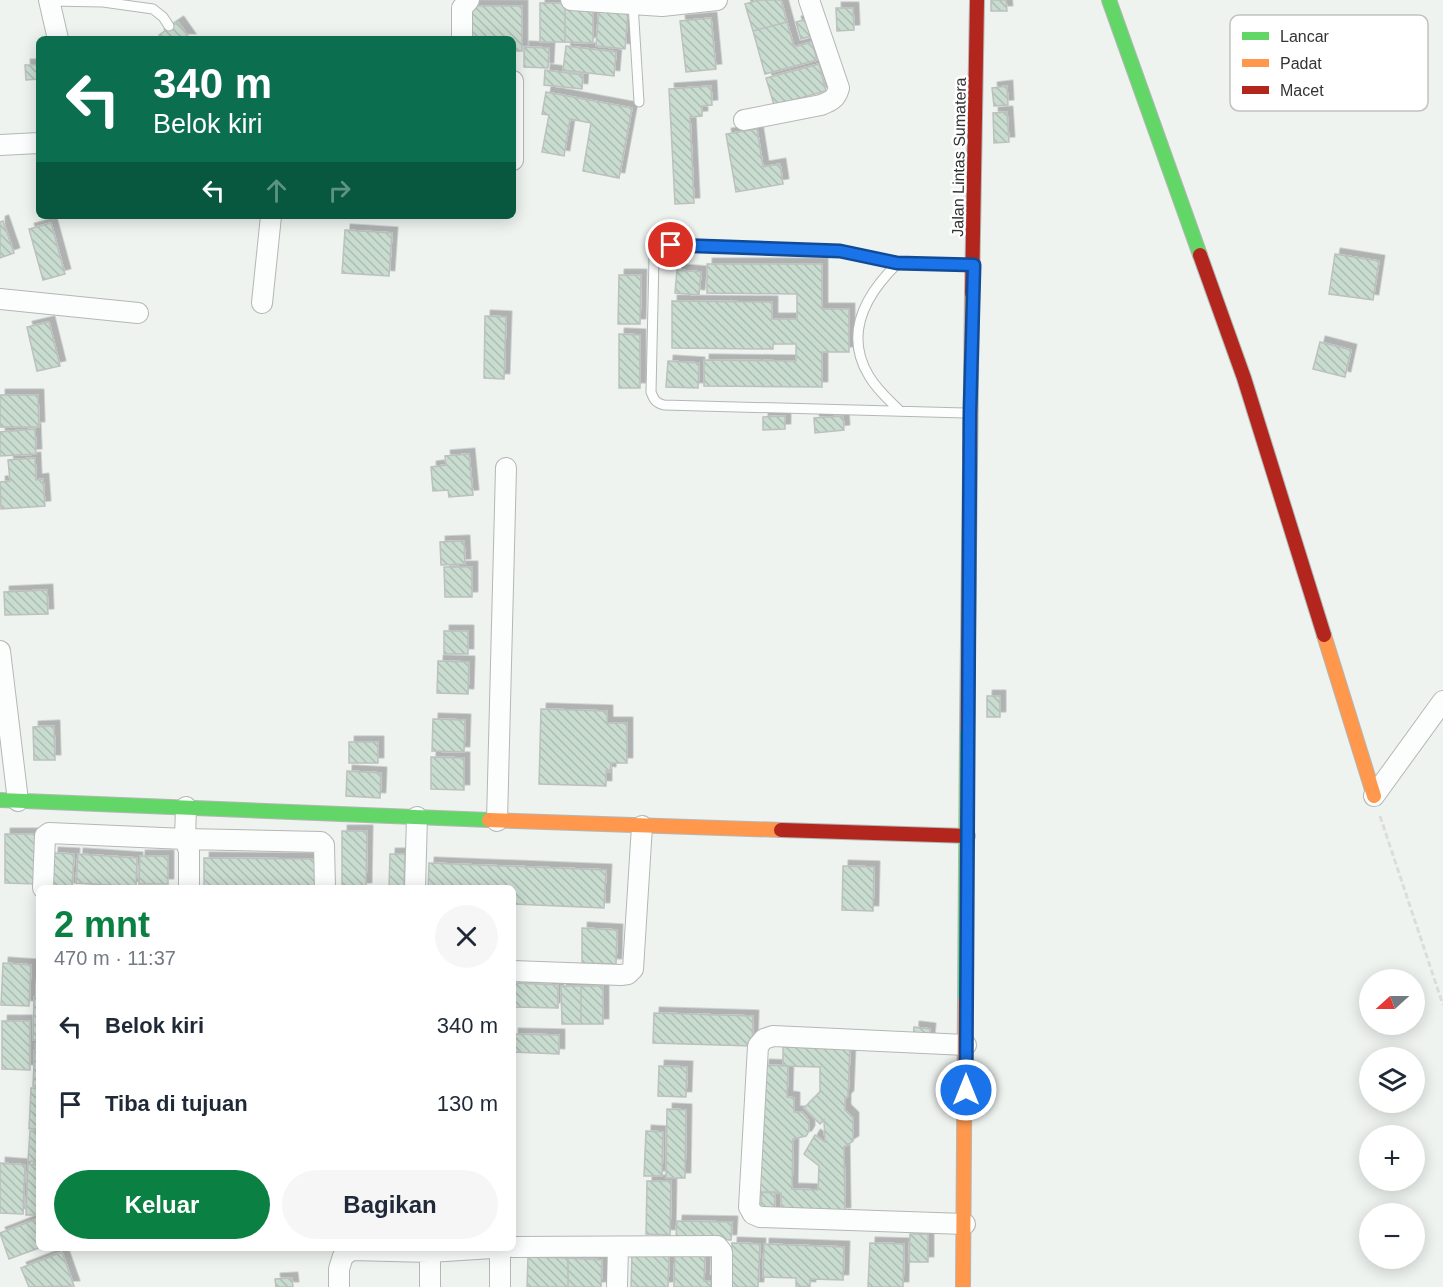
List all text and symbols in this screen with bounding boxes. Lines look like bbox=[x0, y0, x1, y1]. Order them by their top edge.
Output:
legend bbox=[1230, 15, 1428, 111]
text: Lancar bbox=[1280, 28, 1330, 45]
text: Padat bbox=[1280, 55, 1322, 72]
icon: left bbox=[54, 60, 132, 138]
text: 340 m bbox=[153, 60, 272, 107]
street label: Jalan Lintas Sumatera bbox=[949, 77, 969, 237]
text: Macet bbox=[1280, 82, 1324, 99]
text: Belok kiri bbox=[153, 109, 263, 139]
icon: left bbox=[197, 174, 230, 207]
icon: ahead bbox=[260, 174, 293, 207]
icon: right bbox=[323, 174, 356, 207]
pin bbox=[645, 219, 696, 270]
icon: arrive bbox=[654, 228, 687, 261]
text: 2 mnt bbox=[54, 904, 150, 945]
button: close bbox=[435, 905, 498, 968]
text: 470 m · 11:37 bbox=[54, 947, 176, 969]
north arrow bbox=[1359, 969, 1425, 1035]
map controls bbox=[1359, 969, 1425, 1269]
icon: left bbox=[54, 1010, 87, 1043]
text: Belok kiri bbox=[105, 1013, 204, 1038]
text: 340 m bbox=[437, 1013, 498, 1038]
button: layers bbox=[1359, 1047, 1425, 1113]
position arrow bbox=[934, 1058, 998, 1122]
icon: arrive bbox=[54, 1088, 87, 1121]
text: Tiba di tujuan bbox=[105, 1091, 248, 1116]
text: 130 m bbox=[437, 1091, 498, 1116]
button: + bbox=[1359, 1125, 1425, 1191]
button: Keluar bbox=[54, 1170, 270, 1239]
button: Bagikan bbox=[282, 1170, 498, 1239]
button: − bbox=[1359, 1203, 1425, 1269]

